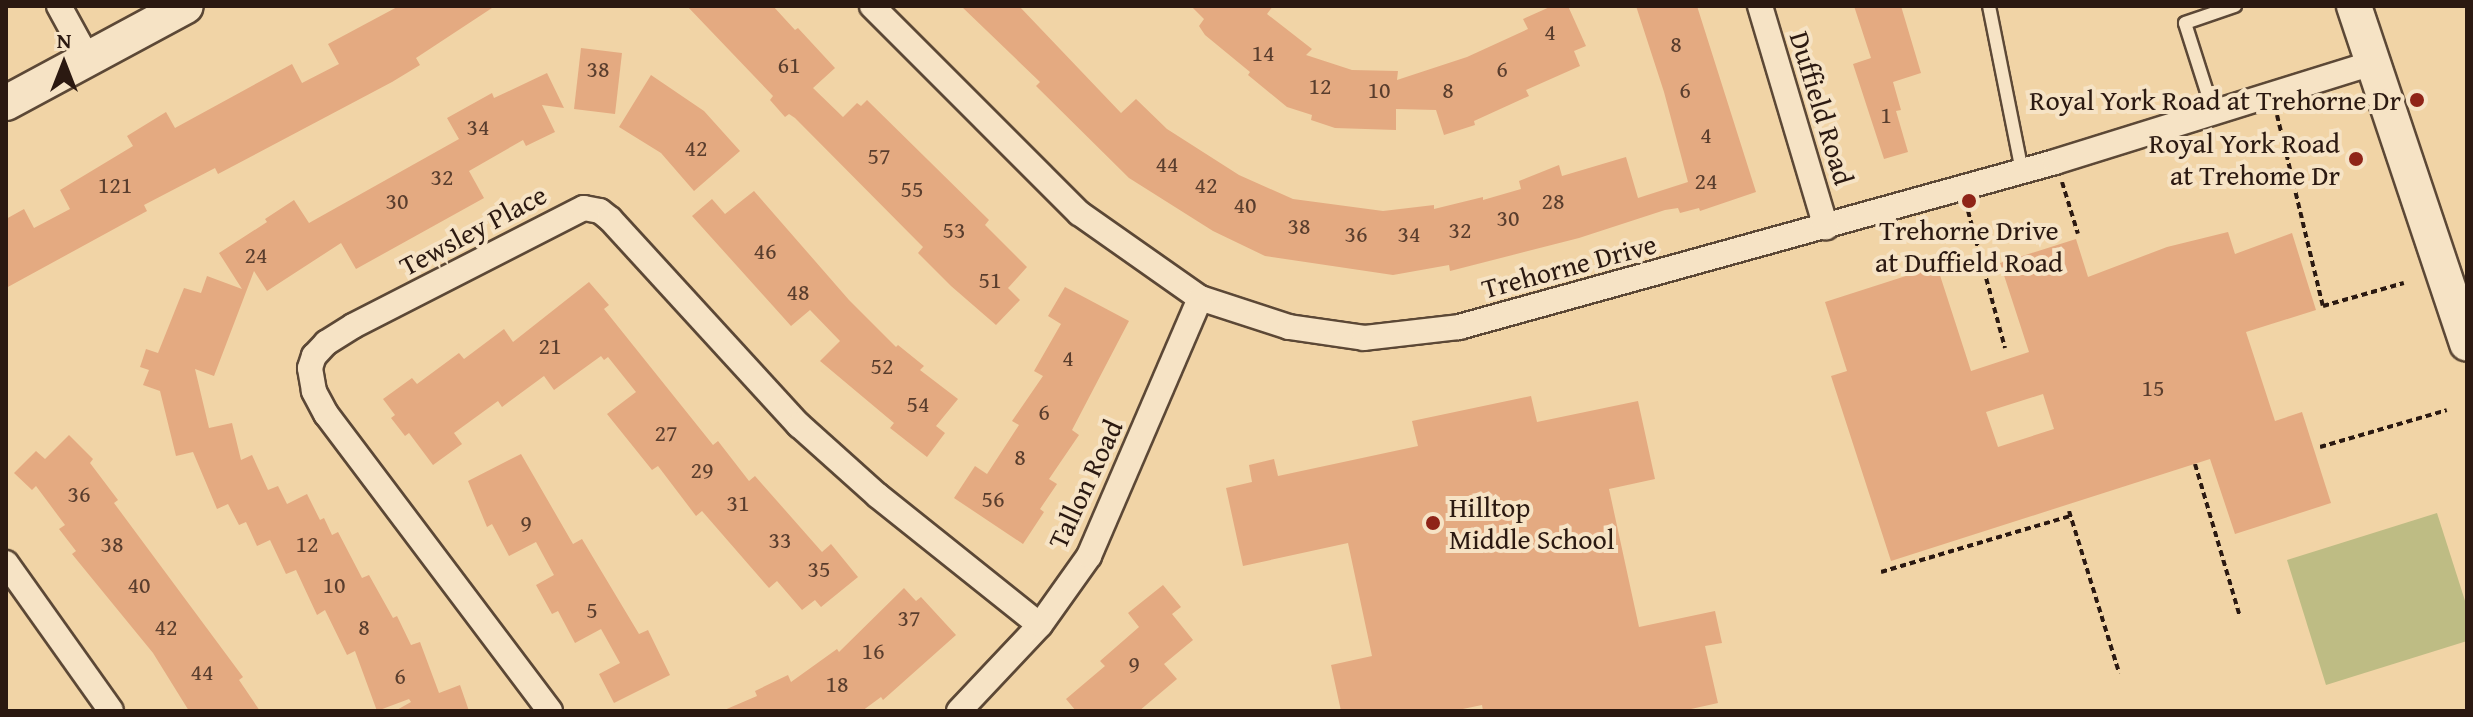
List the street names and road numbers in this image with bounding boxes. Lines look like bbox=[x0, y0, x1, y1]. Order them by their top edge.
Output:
street label: Duffield Road bbox=[1783, 27, 1861, 189]
street label: Tewsley Place bbox=[394, 177, 552, 283]
street label: Trehorne Drive bbox=[1478, 227, 1660, 305]
street label: Tallon Road bbox=[1041, 414, 1129, 554]

